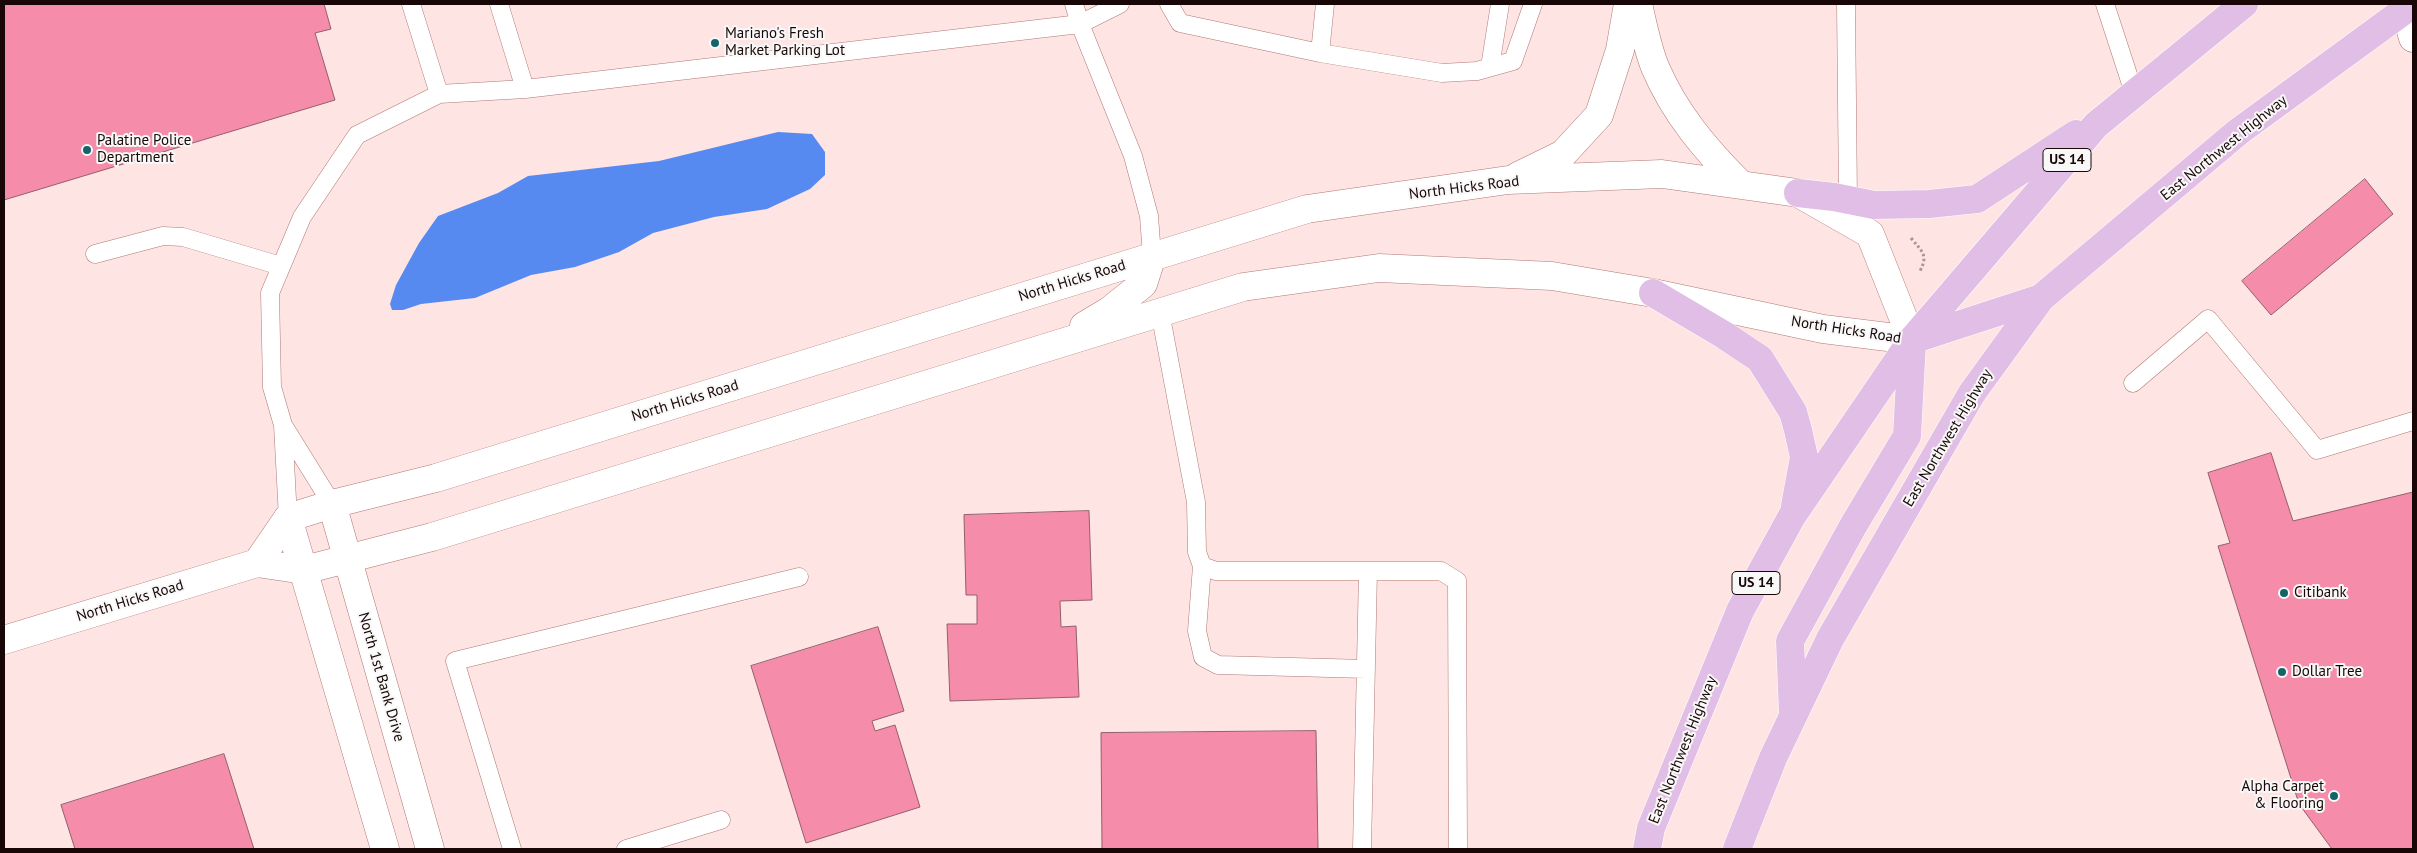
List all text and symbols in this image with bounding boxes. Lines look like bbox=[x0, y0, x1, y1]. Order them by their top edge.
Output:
place label: Mariano's Fresh Market Parking Lot bbox=[725, 25, 845, 60]
marker: Mariano's Fresh Market Parking Lot bbox=[709, 37, 721, 49]
street label: East Northwest Highway bbox=[2157, 91, 2291, 205]
place label: Palatine Police Department bbox=[97, 132, 191, 167]
marker: Palatine Police Department bbox=[81, 144, 93, 156]
road number: US 14 bbox=[2043, 148, 2091, 172]
street label: North Hicks Road bbox=[1408, 172, 1520, 204]
street label: North Hicks Road bbox=[1016, 256, 1128, 306]
street label: North Hicks Road bbox=[1790, 312, 1902, 348]
street label: East Northwest Highway bbox=[1900, 366, 1996, 510]
street label: North Hicks Road bbox=[629, 376, 741, 426]
road number: US 14 bbox=[1732, 572, 1780, 594]
street label: North Hicks Road bbox=[74, 576, 186, 626]
place label: Citibank bbox=[2294, 584, 2347, 602]
marker: Citibank bbox=[2278, 587, 2290, 599]
street label: North 1st Bank Drive bbox=[354, 610, 408, 744]
place label: Dollar Tree bbox=[2292, 663, 2362, 681]
marker: Dollar Tree bbox=[2276, 666, 2288, 678]
street label: East Northwest Highway bbox=[1645, 674, 1721, 826]
place label: Alpha Carpet & Flooring bbox=[2241, 778, 2324, 813]
marker: Alpha Carpet & Flooring bbox=[2328, 790, 2340, 802]

